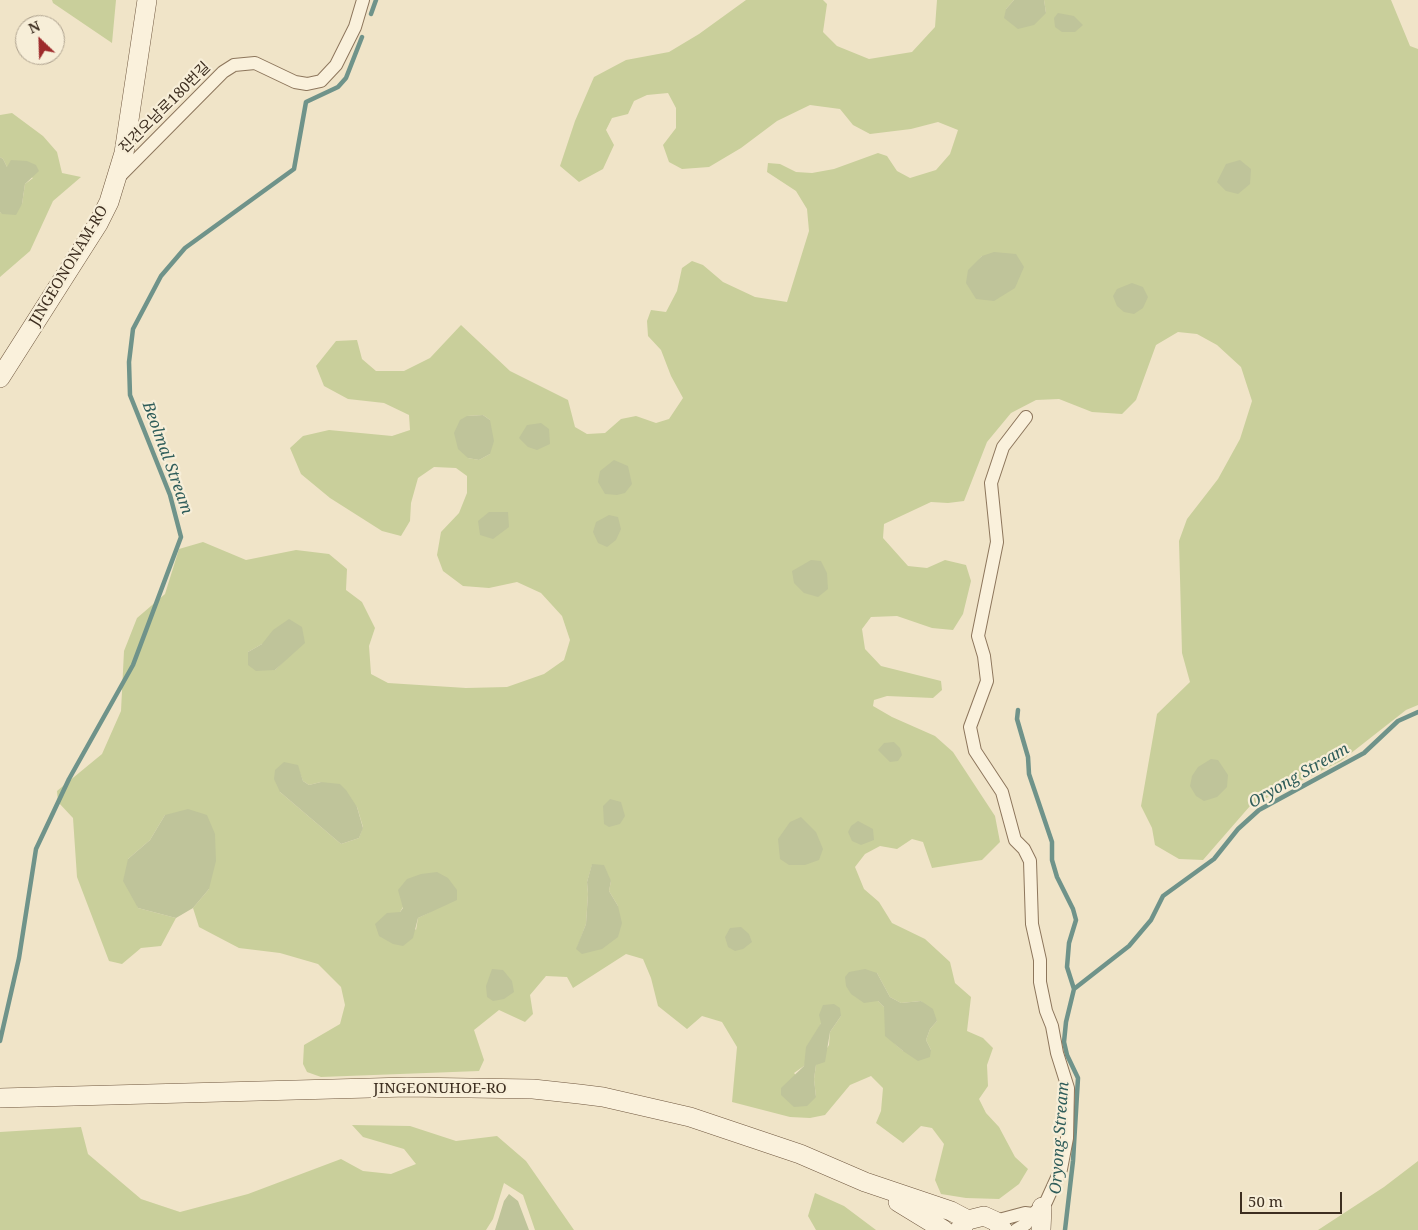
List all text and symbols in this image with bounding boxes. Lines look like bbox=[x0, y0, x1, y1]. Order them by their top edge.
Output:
north arrow bbox=[15, 15, 65, 65]
text: N bbox=[25, 16, 43, 38]
street label: 진건오남로180번길 bbox=[116, 59, 214, 157]
street label: JINGEONONAM-RO bbox=[26, 202, 112, 330]
water label: Beolmal Stream bbox=[138, 399, 196, 517]
water label: Oryong Stream bbox=[1245, 739, 1353, 813]
street label: JINGEONUHOE-RO bbox=[373, 1080, 507, 1098]
water label: Oryong Stream bbox=[1046, 1081, 1074, 1195]
scale bar bbox=[1243, 1182, 1346, 1214]
text: 50 m bbox=[1248, 1191, 1283, 1211]

